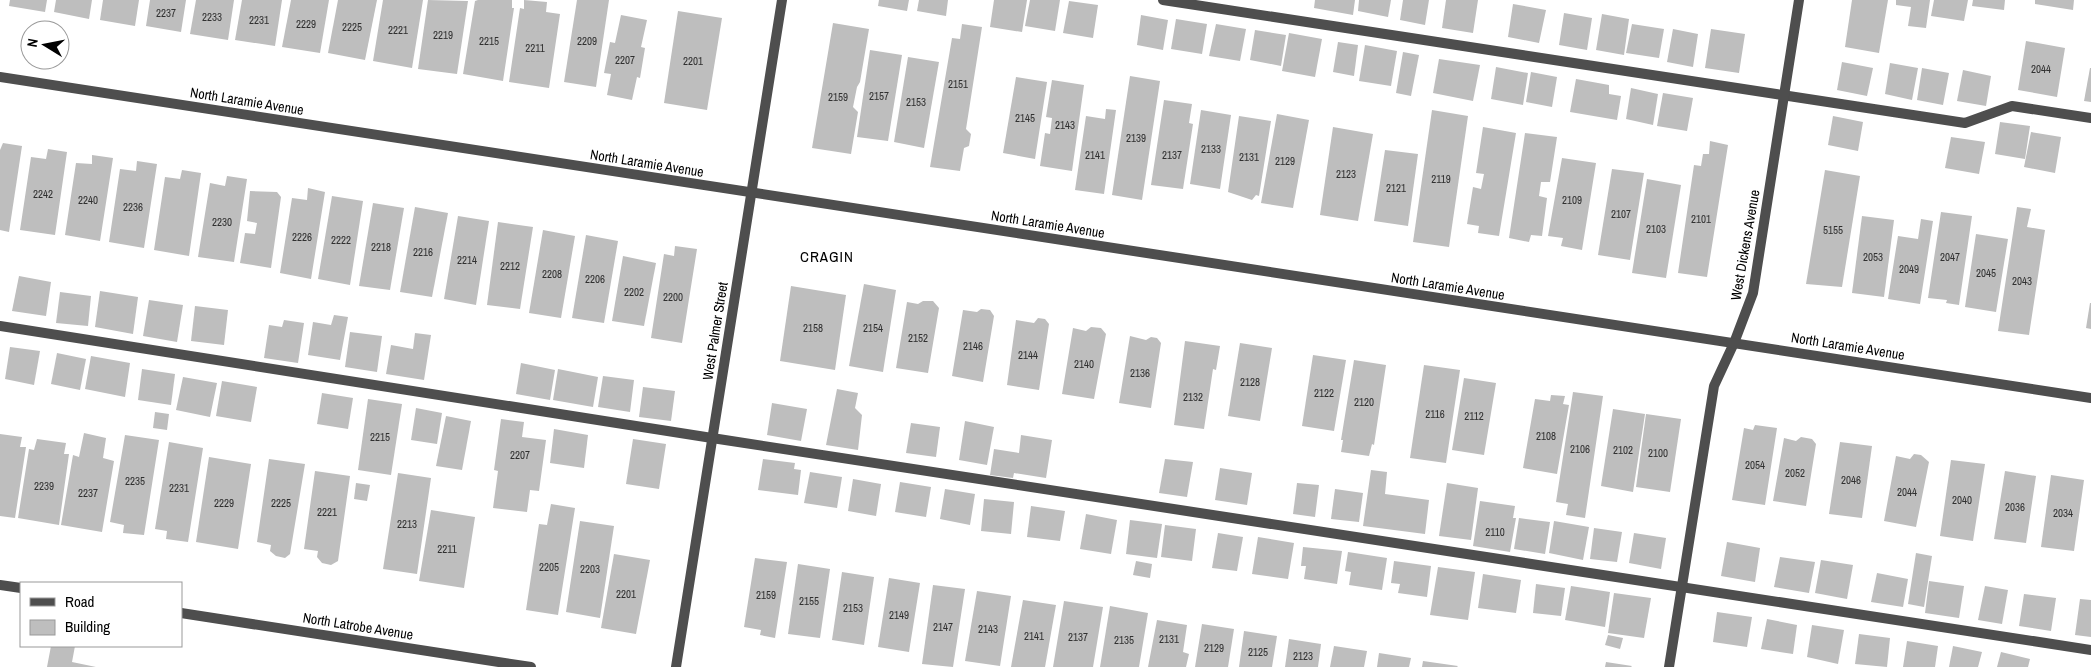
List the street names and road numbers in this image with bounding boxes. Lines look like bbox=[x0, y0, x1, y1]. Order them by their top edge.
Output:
street label: North Laramie Avenue bbox=[189, 83, 305, 119]
street label: North Laramie Avenue bbox=[589, 145, 705, 181]
street label: West Dickens Avenue bbox=[1726, 188, 1764, 302]
street label: North Laramie Avenue bbox=[990, 206, 1106, 242]
street label: North Laramie Avenue bbox=[1390, 268, 1506, 304]
street label: West Palmer Street bbox=[698, 281, 732, 381]
street label: North Laramie Avenue bbox=[1790, 328, 1906, 364]
street label: North Latrobe Avenue bbox=[302, 608, 414, 644]

